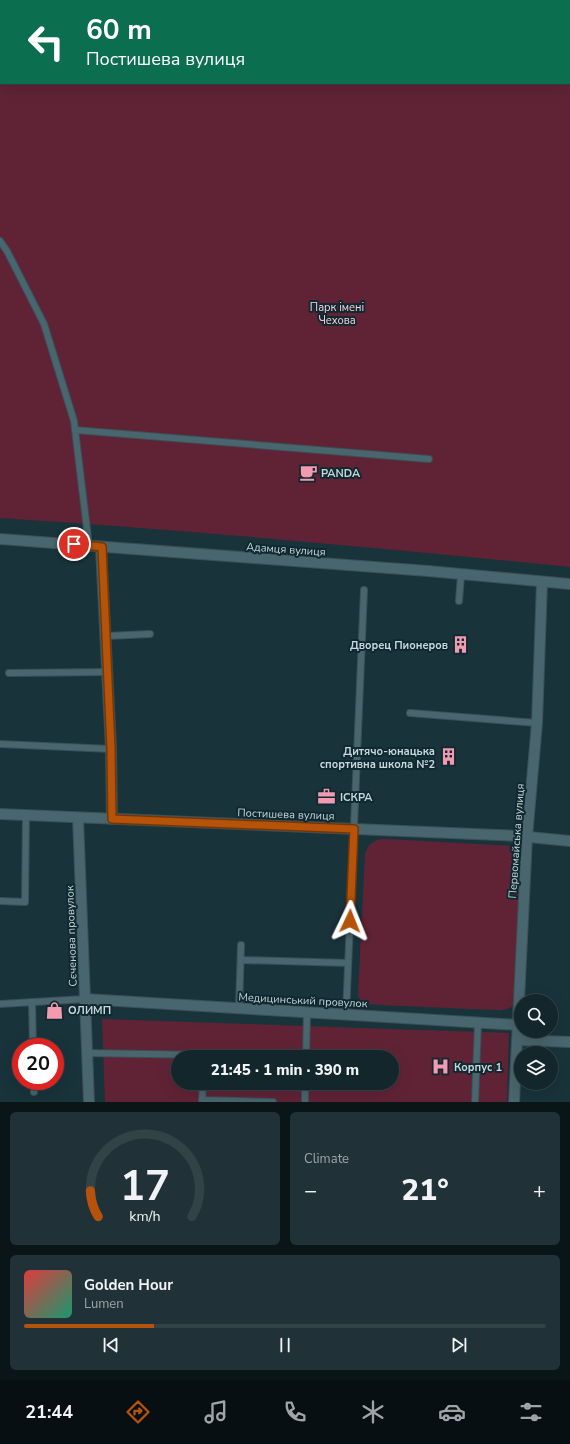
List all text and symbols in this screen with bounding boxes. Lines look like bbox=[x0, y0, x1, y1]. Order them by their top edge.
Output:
text: 60 m bbox=[86, 11, 152, 49]
icon: left bbox=[20, 16, 72, 68]
text: Постишева вулиця bbox=[86, 47, 245, 71]
park label: Парк імені Чехова bbox=[310, 300, 364, 328]
cafe icon: PANDA bbox=[298, 463, 318, 483]
place label: PANDA bbox=[321, 466, 361, 481]
pin bbox=[57, 527, 91, 561]
icon: arrive bbox=[63, 533, 85, 555]
street label: Адамця вулиця bbox=[246, 539, 326, 560]
building icon: Дворец Пионеров bbox=[451, 635, 471, 655]
place label: Дворец Пионеров bbox=[350, 638, 448, 653]
place label: Дитячо-юнацька спортивна школа №2 bbox=[320, 744, 435, 772]
building icon: Дитячо-юнацька спортивна школа №2 bbox=[438, 747, 458, 767]
street label: Первомайська вулиця bbox=[505, 783, 528, 899]
office icon: ІСКРА bbox=[317, 787, 337, 807]
place label: ІСКРА bbox=[340, 790, 373, 805]
street label: Постишева вулиця bbox=[237, 805, 335, 824]
street label: Сєченова провулок bbox=[62, 885, 81, 987]
position arrow bbox=[329, 900, 371, 942]
street label: Медицинський провулок bbox=[238, 990, 368, 1011]
map controls bbox=[514, 994, 558, 1090]
button: search bbox=[514, 994, 558, 1038]
shop icon: ОЛИМП bbox=[45, 1000, 65, 1020]
place label: ОЛИМП bbox=[68, 1003, 111, 1018]
speed limit sign: 20 bbox=[12, 1038, 64, 1090]
button: layers bbox=[514, 1046, 558, 1090]
hospital icon: Корпус 1 bbox=[431, 1057, 451, 1077]
text: 21:45 · 1 min · 390 m bbox=[211, 1060, 359, 1080]
place label: Корпус 1 bbox=[454, 1060, 502, 1075]
text: Climate bbox=[304, 1150, 349, 1168]
text: 17 bbox=[120, 1157, 170, 1214]
text: 21° bbox=[401, 1170, 449, 1211]
text: − bbox=[304, 1176, 317, 1206]
text: + bbox=[533, 1176, 546, 1206]
text: km/h bbox=[129, 1206, 161, 1225]
text: Golden Hour bbox=[84, 1275, 173, 1295]
text: Lumen bbox=[84, 1295, 124, 1313]
icon: previous bbox=[100, 1334, 122, 1356]
icon: pause bbox=[274, 1334, 296, 1356]
icon: next bbox=[448, 1334, 470, 1356]
icon: directions bbox=[124, 1398, 152, 1426]
icon: music bbox=[202, 1398, 230, 1426]
icon: phone bbox=[281, 1398, 309, 1426]
icon: climate bbox=[359, 1398, 387, 1426]
icon: car bbox=[438, 1398, 466, 1426]
icon: filters bbox=[517, 1398, 545, 1426]
text: 21:44 bbox=[25, 1400, 73, 1424]

